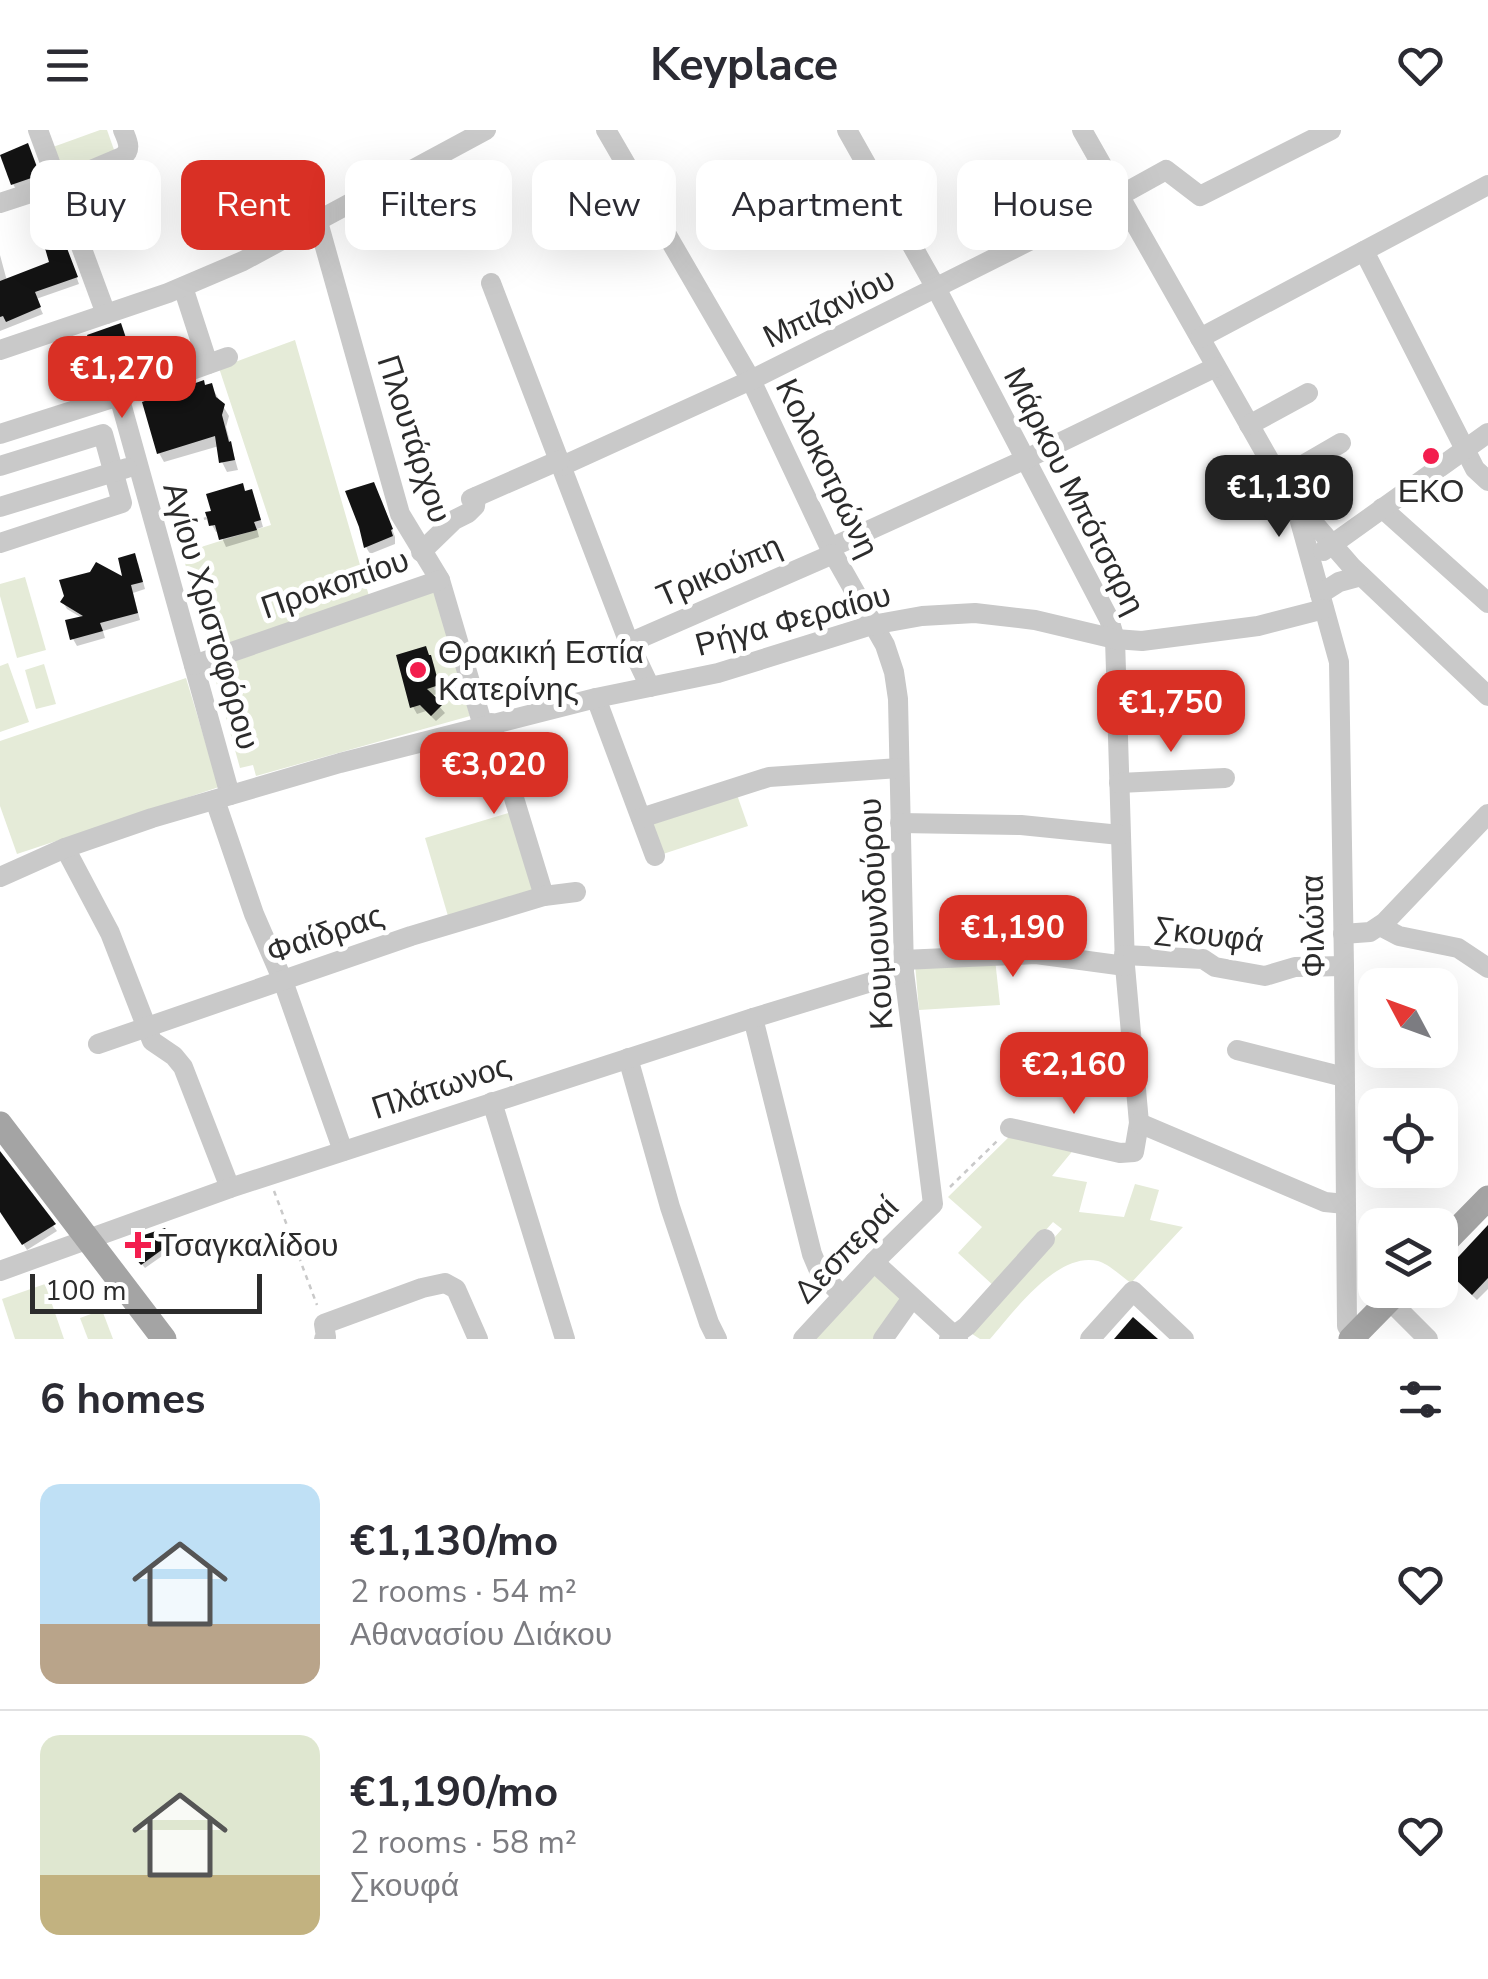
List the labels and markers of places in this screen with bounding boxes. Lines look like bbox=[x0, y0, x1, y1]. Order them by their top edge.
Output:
pin: €1,270 bbox=[41, 336, 203, 421]
marker: ΕΚΟ bbox=[1420, 445, 1442, 467]
pin: €1,130 bbox=[1198, 455, 1360, 540]
place label: ΕΚΟ bbox=[1398, 470, 1464, 513]
place label: Θρακική Εστία Κατερίνης bbox=[438, 631, 644, 711]
marker: Θρακική Εστία Κατερίνης bbox=[407, 659, 429, 681]
pin: €1,750 bbox=[1090, 670, 1252, 755]
pin: €3,020 bbox=[413, 732, 575, 817]
pin: €1,190 bbox=[932, 895, 1094, 980]
pin: €2,160 bbox=[993, 1032, 1155, 1117]
place label: Τσαγκαλίδου bbox=[158, 1224, 339, 1267]
marker: Τσαγκαλίδου bbox=[127, 1234, 149, 1256]

